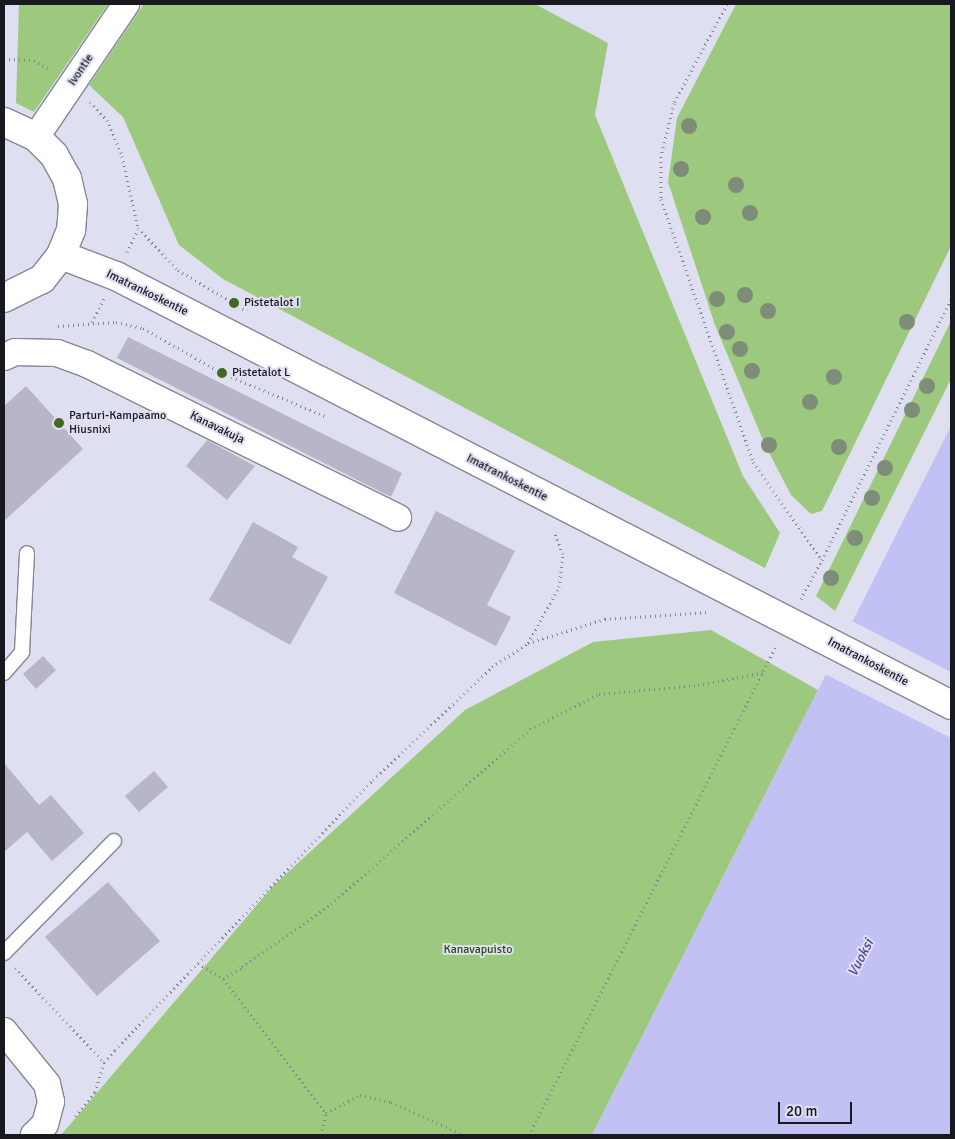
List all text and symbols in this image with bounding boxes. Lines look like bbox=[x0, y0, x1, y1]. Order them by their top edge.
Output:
street label: Ivontie bbox=[65, 51, 97, 89]
street label: Imatrankoskentie bbox=[104, 267, 190, 319]
place label: Pistetalot I bbox=[244, 296, 300, 310]
marker: Pistetalot I bbox=[228, 297, 240, 309]
place label: Pistetalot L bbox=[232, 366, 290, 380]
marker: Pistetalot L bbox=[216, 367, 228, 379]
place label: Parturi-Kampaamo Hiusnixi bbox=[69, 409, 166, 437]
street label: Kanavakuja bbox=[187, 409, 247, 447]
marker: Parturi-Kampaamo Hiusnixi bbox=[53, 417, 65, 429]
street label: Imatrankoskentie bbox=[464, 451, 550, 505]
street label: Imatrankoskentie bbox=[825, 635, 911, 689]
water label: Vuoksi bbox=[845, 937, 877, 979]
park label: Kanavapuisto bbox=[444, 943, 512, 957]
scale bar bbox=[780, 1092, 854, 1124]
text: 20 m bbox=[786, 1102, 817, 1120]

